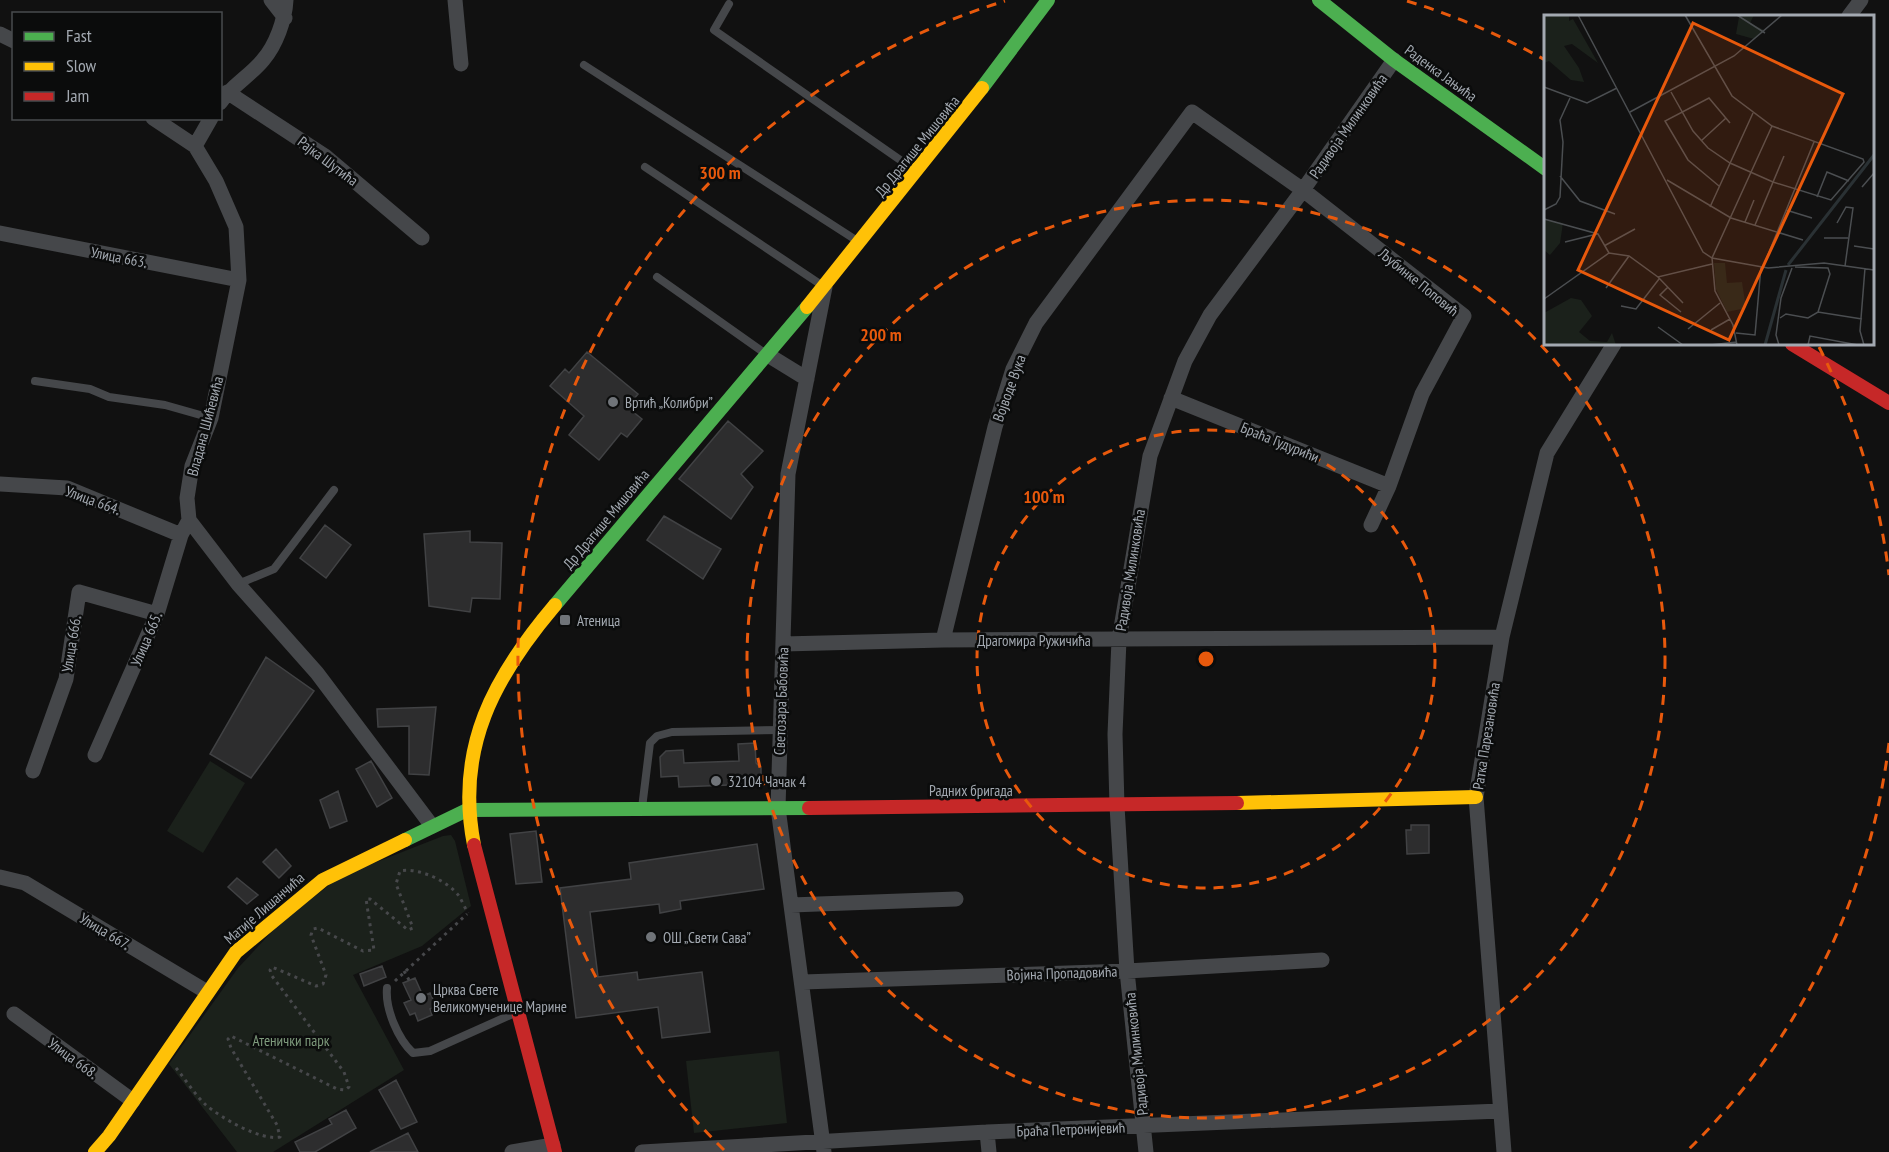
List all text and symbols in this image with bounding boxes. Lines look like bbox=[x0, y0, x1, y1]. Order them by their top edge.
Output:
legend bbox=[12, 12, 222, 120]
inset map bbox=[1544, 15, 1874, 345]
text: Fast bbox=[66, 24, 92, 47]
street label: Раденка Јањића bbox=[1401, 40, 1481, 106]
text: Slow bbox=[66, 54, 97, 77]
street label: Радивоја Милинковића bbox=[1305, 70, 1391, 182]
text: Jam bbox=[65, 84, 89, 107]
street label: Др Драгише Мишовића bbox=[870, 92, 964, 200]
street label: Рајка Шутића bbox=[294, 132, 362, 190]
text: 300 m bbox=[699, 161, 741, 184]
street label: Улица 663. bbox=[89, 242, 149, 272]
street label: Љубинке Поповић bbox=[1374, 243, 1463, 320]
text: 200 m bbox=[860, 323, 902, 346]
street label: Војводе Вука bbox=[988, 352, 1030, 424]
street label: Владана Шићевића bbox=[183, 374, 227, 478]
place label: Вртић „Колибри” bbox=[625, 393, 713, 412]
marker: Вртић „Колибри” bbox=[606, 395, 620, 409]
street label: Браћа Гудурићи bbox=[1238, 418, 1322, 466]
street label: Др Драгише Мишовића bbox=[559, 465, 653, 573]
street label: Улица 664. bbox=[63, 481, 123, 519]
text: 100 m bbox=[1023, 485, 1065, 508]
street label: Радивоја Милинковића bbox=[1111, 508, 1149, 632]
street label: Улица 665. bbox=[126, 609, 166, 669]
place label: Атеница bbox=[577, 611, 620, 630]
marker: Атеница bbox=[558, 613, 572, 627]
street label: Улица 666. bbox=[57, 614, 85, 674]
street label: Драгомира Ружичића bbox=[977, 631, 1091, 650]
street label: Светозара Бабовића bbox=[770, 647, 792, 755]
centre of rings bbox=[1196, 649, 1216, 669]
street label: Ратка Парезановића bbox=[1468, 681, 1504, 791]
place label: 32104 Чачак 4 bbox=[728, 772, 806, 791]
marker: 32104 Чачак 4 bbox=[709, 774, 723, 788]
street label: Радних бригада bbox=[929, 781, 1013, 800]
street label: Матије Лишанчића bbox=[220, 868, 308, 948]
street label: Улица 667. bbox=[76, 909, 134, 954]
place label: ОШ „Свети Сава” bbox=[663, 928, 751, 947]
marker: ОШ „Свети Сава” bbox=[644, 930, 658, 944]
street label: Војина Пропадовића bbox=[1006, 962, 1118, 984]
place label: Црква Свете Великомученице Марине bbox=[433, 980, 567, 1016]
marker: Црква Свете Великомученице Марине bbox=[414, 991, 428, 1005]
street label: Радивоја Милинковића bbox=[1120, 992, 1152, 1116]
park label: Атенички парк bbox=[253, 1031, 330, 1050]
street label: Улица 668. bbox=[44, 1034, 102, 1083]
street label: Браћа Петронијевић bbox=[1016, 1118, 1126, 1140]

